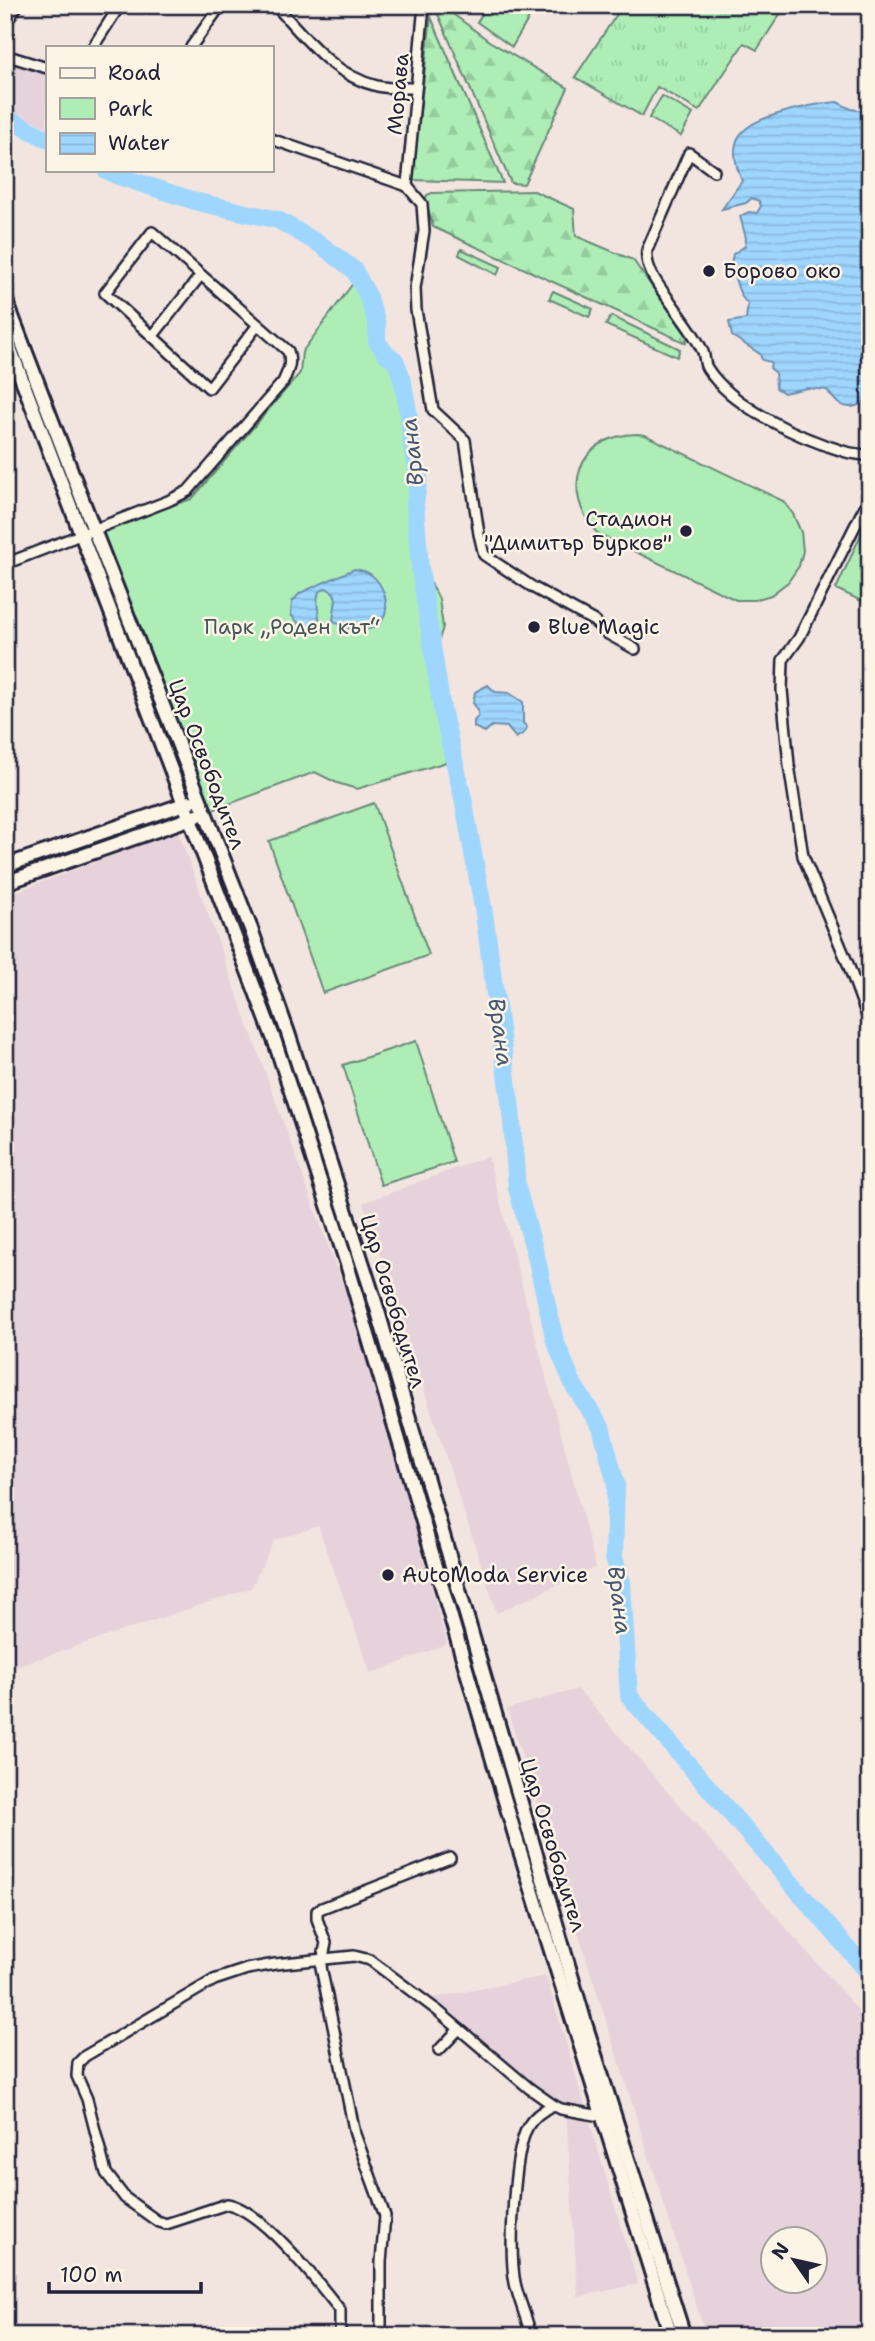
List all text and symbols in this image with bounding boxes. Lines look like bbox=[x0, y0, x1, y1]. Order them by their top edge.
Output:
legend bbox=[46, 46, 273, 172]
street label: Морава bbox=[380, 52, 416, 136]
text: Road bbox=[108, 59, 161, 87]
text: Park bbox=[108, 95, 153, 123]
text: Water bbox=[108, 129, 170, 157]
place label: Борово око bbox=[723, 257, 841, 285]
marker: Борово око bbox=[701, 263, 717, 279]
water label: Врана bbox=[393, 416, 431, 488]
place label: Стадион "Димитър Бурков" bbox=[484, 505, 672, 557]
marker: Стадион "Димитър Бурков" bbox=[678, 523, 694, 539]
park label: Парк „Роден кът“ bbox=[204, 613, 380, 641]
place label: Blue Magic bbox=[548, 613, 660, 641]
marker: Blue Magic bbox=[526, 619, 542, 635]
street label: Цар Освободител bbox=[162, 675, 252, 853]
water label: Врана bbox=[481, 996, 521, 1068]
street label: Цар Освободител bbox=[353, 1211, 433, 1392]
place label: AutoModa Service bbox=[402, 1561, 588, 1589]
water label: Врана bbox=[601, 1564, 639, 1636]
marker: AutoModa Service bbox=[380, 1567, 396, 1583]
street label: Цар Освободител bbox=[513, 1755, 593, 1936]
north arrow bbox=[760, 2226, 830, 2296]
text: N bbox=[766, 2238, 795, 2264]
scale bar bbox=[49, 2250, 201, 2294]
text: 100 m bbox=[60, 2261, 123, 2289]

